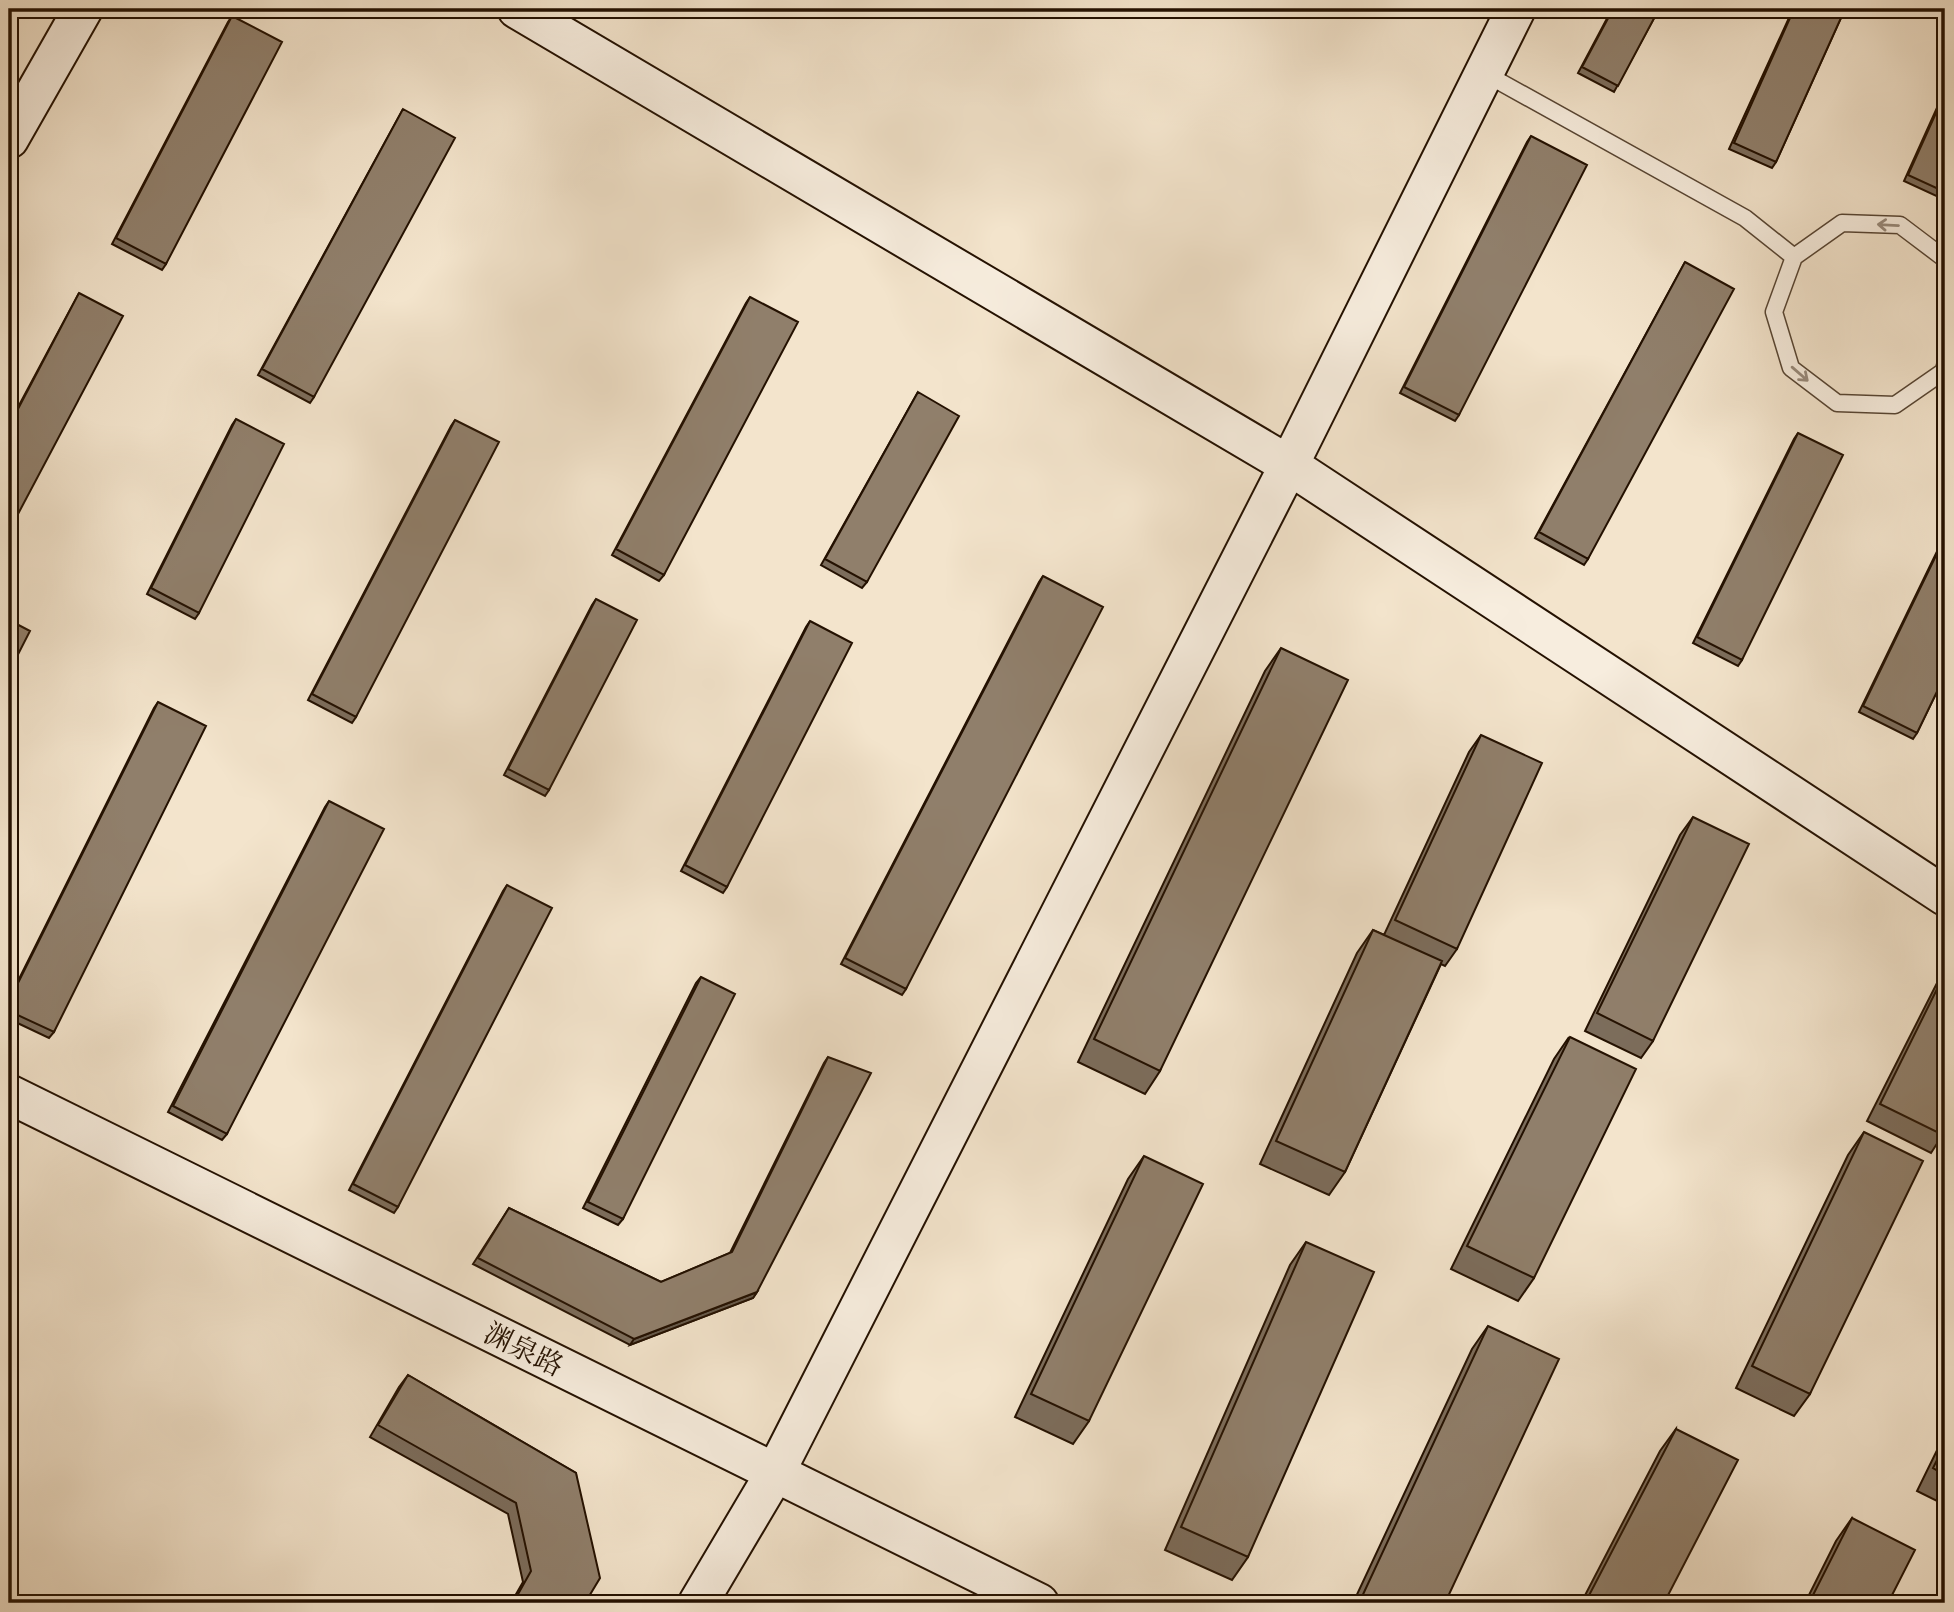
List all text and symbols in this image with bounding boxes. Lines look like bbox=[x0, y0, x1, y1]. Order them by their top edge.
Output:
one-way arrow bbox=[1877, 218, 1900, 231]
one-way arrow bbox=[1790, 366, 1808, 381]
street label: 渊泉路 bbox=[478, 1315, 569, 1384]

